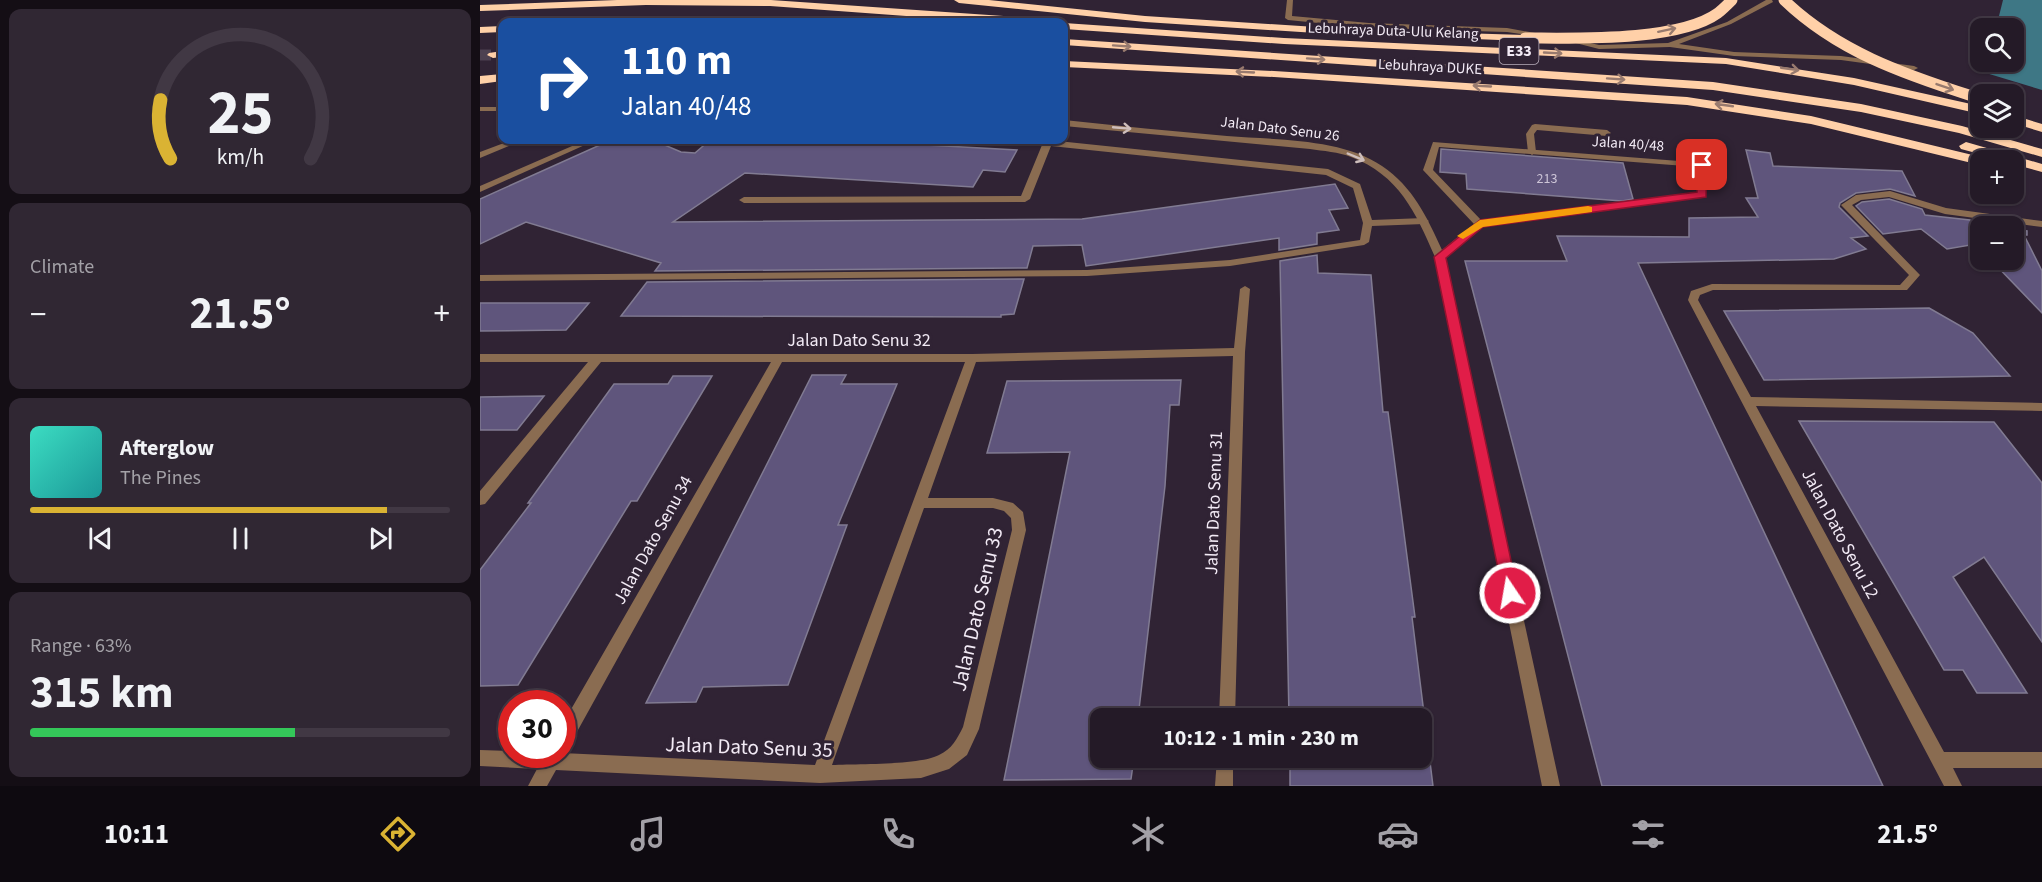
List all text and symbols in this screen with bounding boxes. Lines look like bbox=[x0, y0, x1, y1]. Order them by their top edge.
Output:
street label: Lebuhraya Duta-Ulu Kelang bbox=[1307, 18, 1479, 44]
map controls bbox=[1970, 18, 2024, 270]
button: search bbox=[1970, 18, 2024, 72]
one-way arrow bbox=[1657, 24, 1676, 35]
text: 110 m bbox=[621, 31, 732, 91]
road number: E33 bbox=[1500, 38, 1538, 64]
one-way arrow bbox=[1111, 41, 1131, 52]
icon: right bbox=[522, 42, 600, 120]
one-way arrow bbox=[1543, 47, 1563, 58]
one-way arrow bbox=[1306, 53, 1326, 64]
street label: Lebuhraya DUKE bbox=[1377, 54, 1483, 80]
one-way arrow bbox=[1779, 64, 1799, 75]
one-way arrow bbox=[1236, 67, 1256, 78]
text: 25 bbox=[207, 69, 273, 158]
one-way arrow bbox=[1605, 73, 1625, 84]
one-way arrow bbox=[1472, 81, 1492, 92]
one-way arrow bbox=[1935, 82, 1954, 93]
button: layers bbox=[1970, 84, 2024, 138]
text: Jalan 40/48 bbox=[621, 87, 751, 126]
one-way arrow bbox=[1714, 100, 1734, 111]
street label: Jalan Dato Senu 26 bbox=[1219, 111, 1341, 147]
one-way arrow bbox=[1111, 123, 1131, 134]
street label: Jalan 40/48 bbox=[1591, 131, 1665, 157]
pin bbox=[1676, 139, 1727, 190]
text: km/h bbox=[216, 142, 264, 173]
icon: arrive bbox=[1685, 148, 1718, 181]
button: + bbox=[1970, 150, 2024, 204]
one-way arrow bbox=[1347, 152, 1365, 163]
house number: 213 bbox=[1537, 169, 1557, 189]
button: − bbox=[1970, 216, 2024, 270]
text: Climate bbox=[30, 253, 94, 281]
text: 21.5° bbox=[189, 282, 291, 346]
text: − bbox=[30, 291, 46, 338]
text: + bbox=[434, 291, 450, 338]
street label: Jalan Dato Senu 32 bbox=[787, 328, 931, 353]
street label: Jalan Dato Senu 31 bbox=[1199, 431, 1229, 575]
text: Afterglow bbox=[120, 432, 214, 464]
text: The Pines bbox=[120, 464, 201, 492]
street label: Jalan Dato Senu 12 bbox=[1795, 465, 1885, 603]
street label: Jalan Dato Senu 34 bbox=[607, 471, 699, 609]
icon: previous bbox=[84, 522, 117, 555]
icon: pause bbox=[224, 522, 257, 555]
icon: next bbox=[364, 522, 397, 555]
street label: Jalan Dato Senu 33 bbox=[944, 524, 1010, 694]
position arrow bbox=[1478, 561, 1542, 625]
text: Range · 63% bbox=[30, 632, 131, 660]
text: 315 km bbox=[30, 661, 174, 725]
speed limit sign: 30 bbox=[498, 690, 576, 768]
text: 10:12 · 1 min · 230 m bbox=[1163, 722, 1359, 754]
street label: Jalan Dato Senu 35 bbox=[665, 729, 833, 765]
icon: directions bbox=[377, 813, 419, 855]
icon: music bbox=[627, 813, 669, 855]
icon: phone bbox=[877, 813, 919, 855]
icon: climate bbox=[1127, 813, 1169, 855]
icon: car bbox=[1377, 813, 1419, 855]
icon: filters bbox=[1627, 813, 1669, 855]
text: 10:11 bbox=[104, 815, 169, 854]
text: 21.5° bbox=[1877, 815, 1938, 854]

